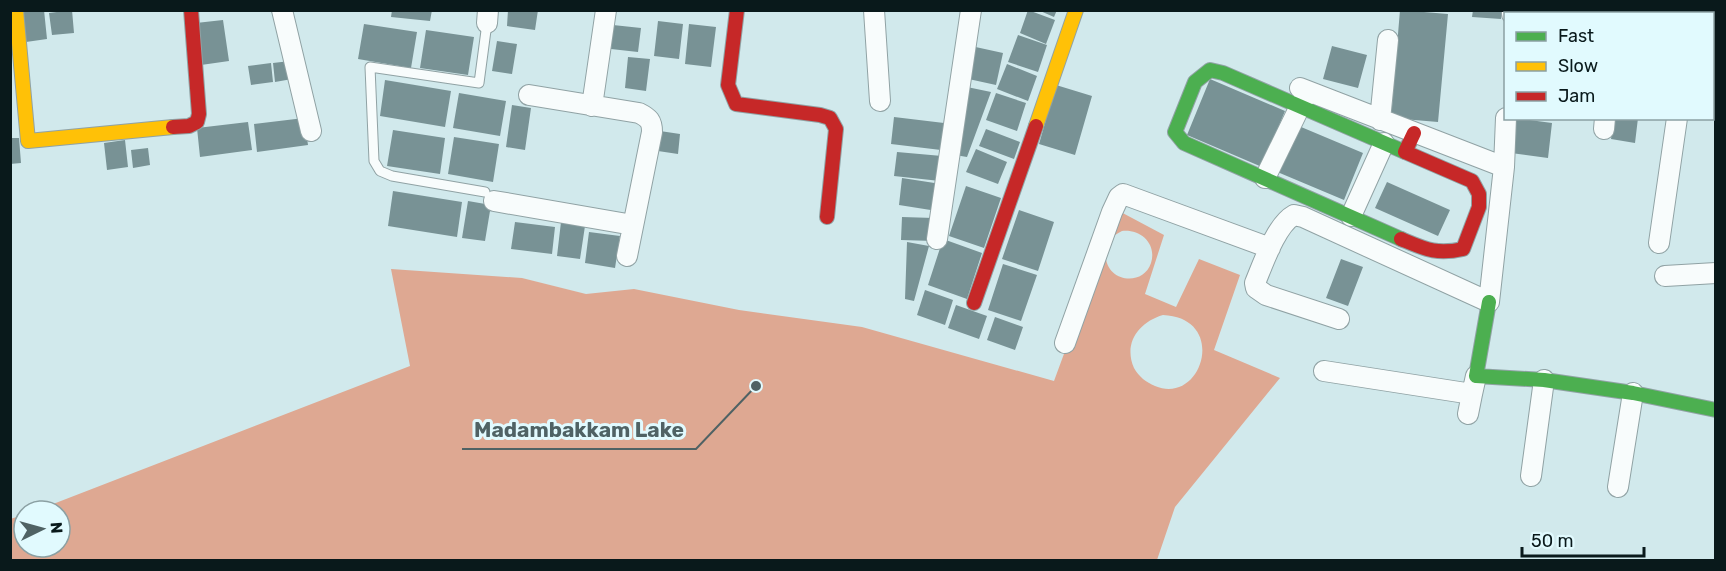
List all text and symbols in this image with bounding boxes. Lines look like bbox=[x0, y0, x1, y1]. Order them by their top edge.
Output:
legend bbox=[1504, 12, 1714, 120]
text: Fast bbox=[1558, 25, 1594, 47]
text: Slow bbox=[1558, 55, 1598, 77]
text: Jam bbox=[1558, 85, 1595, 107]
callout: Madambakkam Lake bbox=[462, 410, 696, 449]
text: Madambakkam Lake bbox=[474, 417, 684, 442]
north arrow bbox=[12, 499, 72, 559]
scale bar bbox=[1522, 520, 1644, 558]
text: N bbox=[46, 521, 66, 534]
text: 50 m bbox=[1531, 530, 1574, 552]

